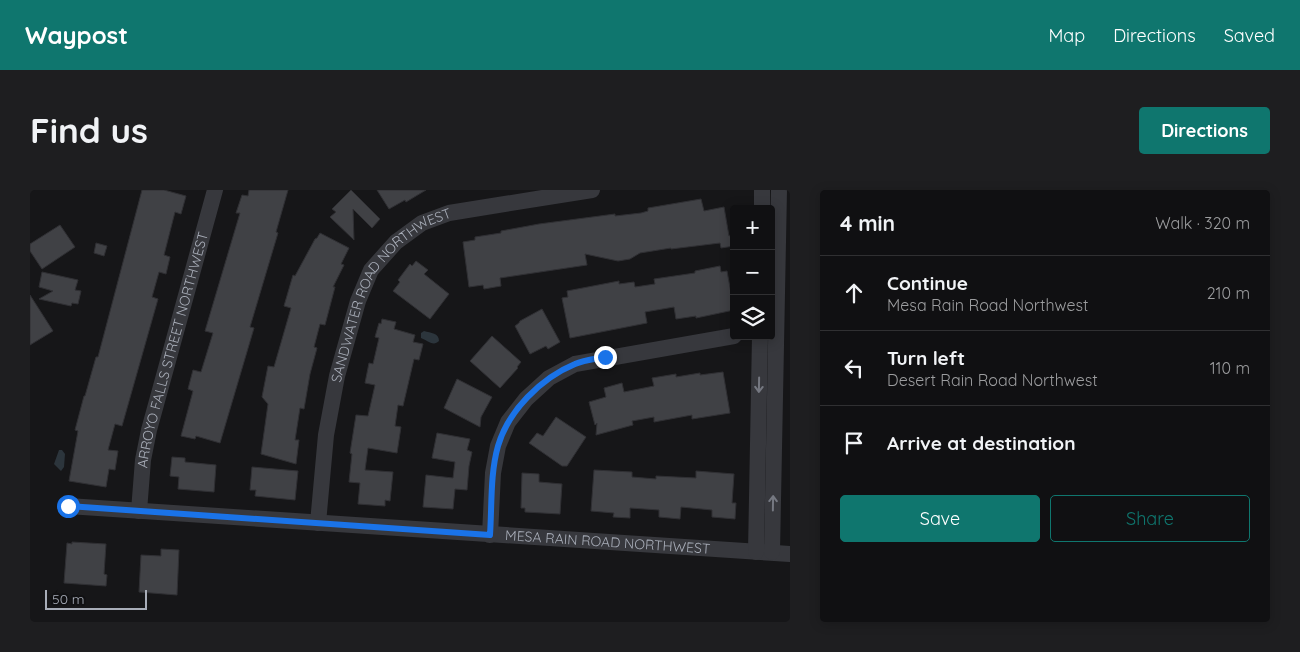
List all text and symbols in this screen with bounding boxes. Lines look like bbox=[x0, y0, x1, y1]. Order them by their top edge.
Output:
text: Waypost bbox=[25, 20, 128, 50]
text: Map bbox=[1048, 24, 1085, 47]
text: Directions bbox=[1113, 24, 1196, 47]
text: Saved bbox=[1224, 24, 1275, 47]
button: Directions bbox=[1139, 107, 1270, 154]
text: Find us bbox=[30, 108, 148, 152]
street label: SANDWATER ROAD NORTHWEST bbox=[327, 204, 453, 384]
map controls bbox=[730, 205, 775, 340]
button: + bbox=[730, 205, 775, 250]
text: 4 min bbox=[840, 210, 895, 236]
text: Walk · 320 m bbox=[1155, 213, 1250, 233]
street label: ARROYO FALLS STREET NORTHWEST bbox=[133, 230, 212, 469]
button: − bbox=[730, 250, 775, 295]
text: Continue bbox=[887, 271, 968, 295]
icon: ahead bbox=[840, 279, 868, 307]
text: 210 m bbox=[1207, 283, 1250, 303]
button: layers bbox=[730, 295, 775, 340]
text: Mesa Rain Road Northwest bbox=[887, 295, 1089, 315]
route end bbox=[594, 346, 617, 369]
text: Turn left bbox=[887, 346, 965, 370]
icon: left bbox=[840, 354, 868, 382]
text: 110 m bbox=[1210, 358, 1250, 378]
text: Desert Rain Road Northwest bbox=[887, 370, 1098, 390]
one-way arrow bbox=[754, 377, 763, 393]
icon: arrive bbox=[840, 429, 868, 457]
text: Arrive at destination bbox=[887, 431, 1076, 455]
route start bbox=[57, 495, 80, 518]
button: Save bbox=[840, 495, 1040, 542]
button: Share bbox=[1050, 495, 1250, 542]
one-way arrow bbox=[768, 496, 778, 512]
street label: MESA RAIN ROAD NORTHWEST bbox=[505, 526, 711, 558]
scale bar bbox=[45, 587, 148, 610]
text: 50 m bbox=[52, 590, 85, 608]

